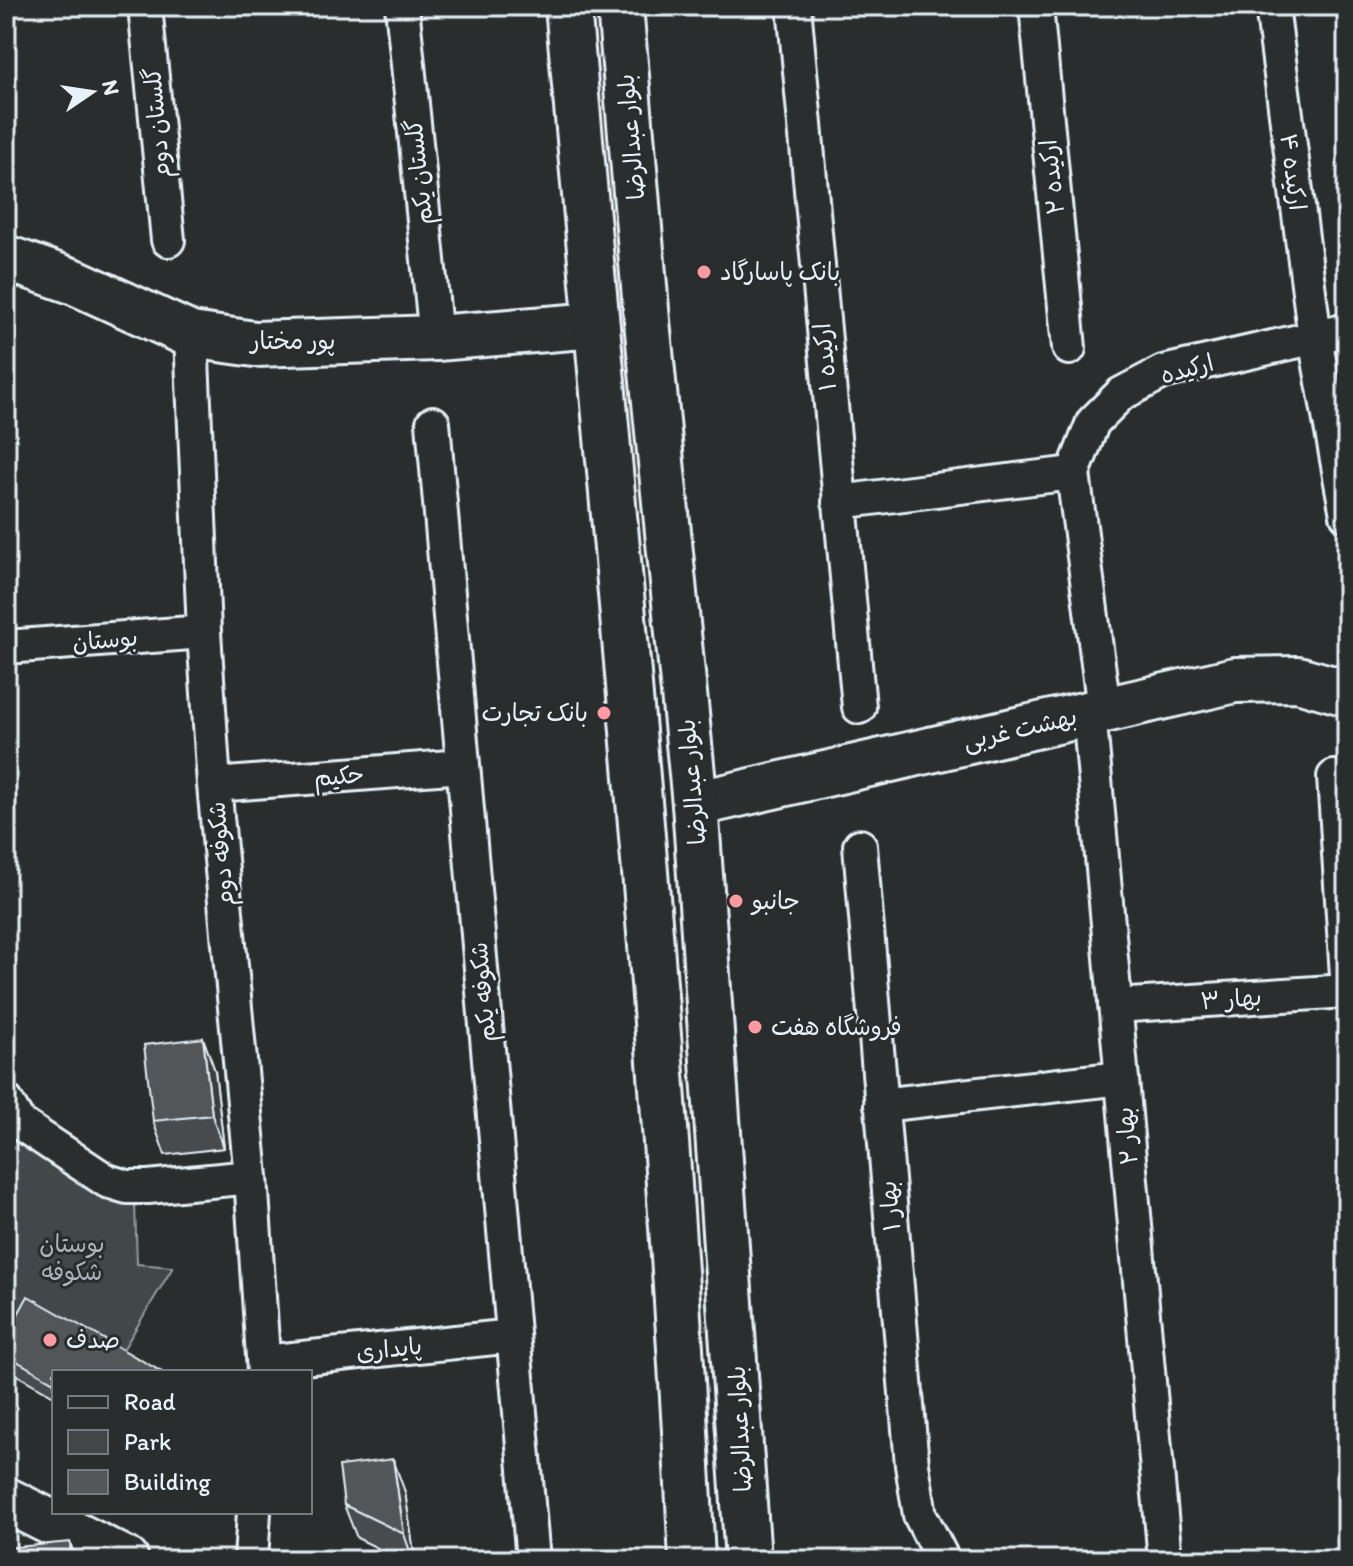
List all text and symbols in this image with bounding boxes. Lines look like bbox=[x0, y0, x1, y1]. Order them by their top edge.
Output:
north arrow bbox=[52, 52, 132, 132]
street label: گلستان دوم bbox=[137, 66, 181, 180]
street label: بلوار عبدالرضا bbox=[611, 73, 651, 201]
text: N bbox=[96, 77, 126, 98]
street label: گلستان یکم bbox=[399, 117, 442, 227]
street label: ارکیده ۴ bbox=[1274, 132, 1313, 212]
street label: ارکیده ۲ bbox=[1033, 138, 1070, 216]
place label: بانک پاسارگاد bbox=[720, 257, 840, 287]
marker: بانک پاسارگاد bbox=[695, 263, 713, 281]
street label: ارکیده ۱ bbox=[807, 322, 842, 392]
street label: پور مختار bbox=[248, 326, 336, 356]
street label: ارکیده bbox=[1157, 348, 1217, 389]
street label: بوستان bbox=[71, 622, 139, 658]
place label: بانک تجارت bbox=[482, 698, 588, 727]
street label: بهشت غربی bbox=[960, 701, 1080, 757]
marker: بانک تجارت bbox=[595, 704, 613, 722]
street label: بلوار عبدالرضا bbox=[672, 718, 712, 846]
street label: حکیم bbox=[313, 759, 365, 796]
street label: شکوفه دوم bbox=[201, 800, 245, 908]
place label: جانبو bbox=[750, 886, 800, 916]
marker: جانبو bbox=[727, 892, 745, 910]
street label: شکوفه یکم bbox=[464, 941, 505, 1043]
street label: بهار ۳ bbox=[1199, 982, 1263, 1015]
place label: فروشگاه هفت bbox=[771, 1012, 902, 1041]
marker: فروشگاه هفت bbox=[746, 1018, 764, 1036]
street label: بهار ۲ bbox=[1110, 1106, 1143, 1166]
street label: بهار ۱ bbox=[873, 1180, 906, 1233]
park label: بوستان شکوفه bbox=[39, 1229, 105, 1287]
place label: صدف bbox=[66, 1325, 120, 1354]
marker: صدف bbox=[41, 1331, 59, 1349]
street label: پایداری bbox=[355, 1331, 423, 1367]
street label: بلوار عبدالرضا bbox=[722, 1365, 758, 1493]
legend bbox=[52, 1370, 312, 1514]
text: Road bbox=[124, 1387, 176, 1416]
text: Park bbox=[124, 1427, 171, 1456]
text: Building bbox=[124, 1467, 211, 1496]

